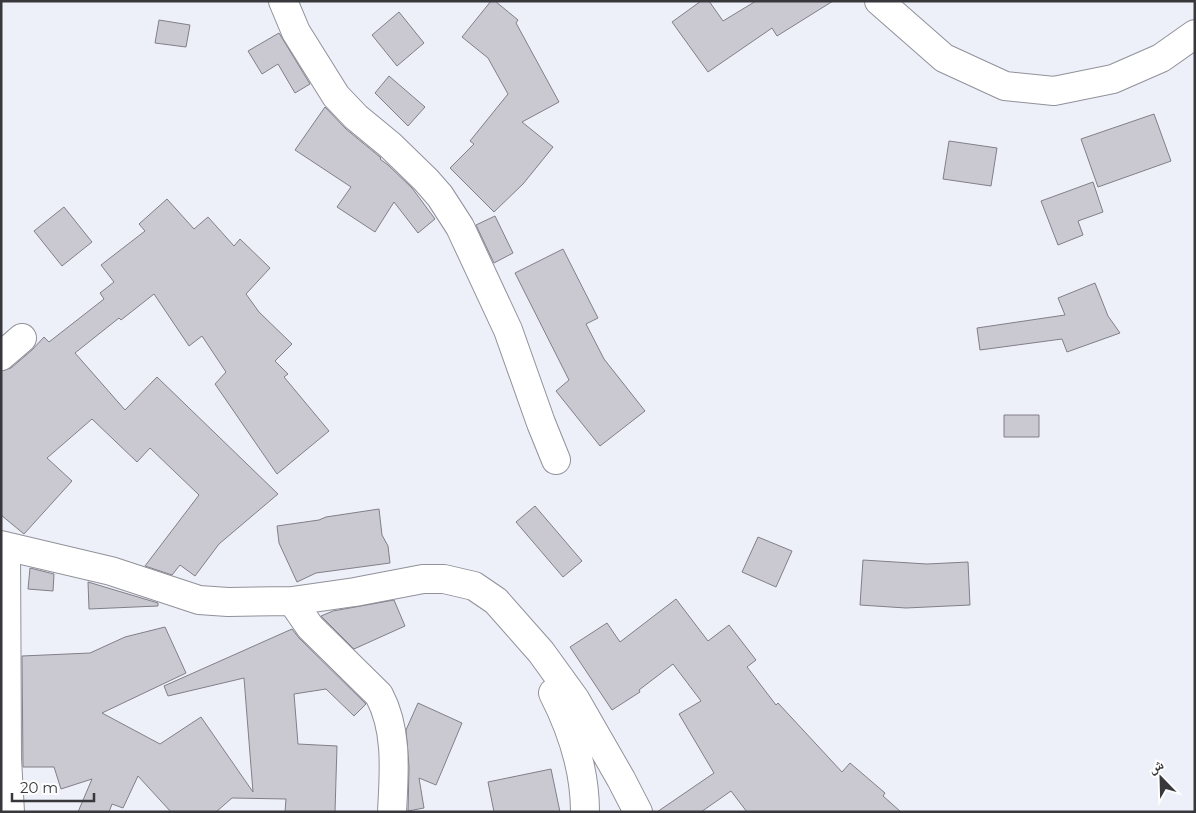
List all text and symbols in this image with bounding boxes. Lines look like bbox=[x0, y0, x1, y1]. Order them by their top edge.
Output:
north arrow bbox=[1136, 753, 1186, 803]
text: ش bbox=[1146, 755, 1166, 777]
scale bar bbox=[12, 770, 95, 802]
text: 20 m bbox=[20, 778, 58, 797]

